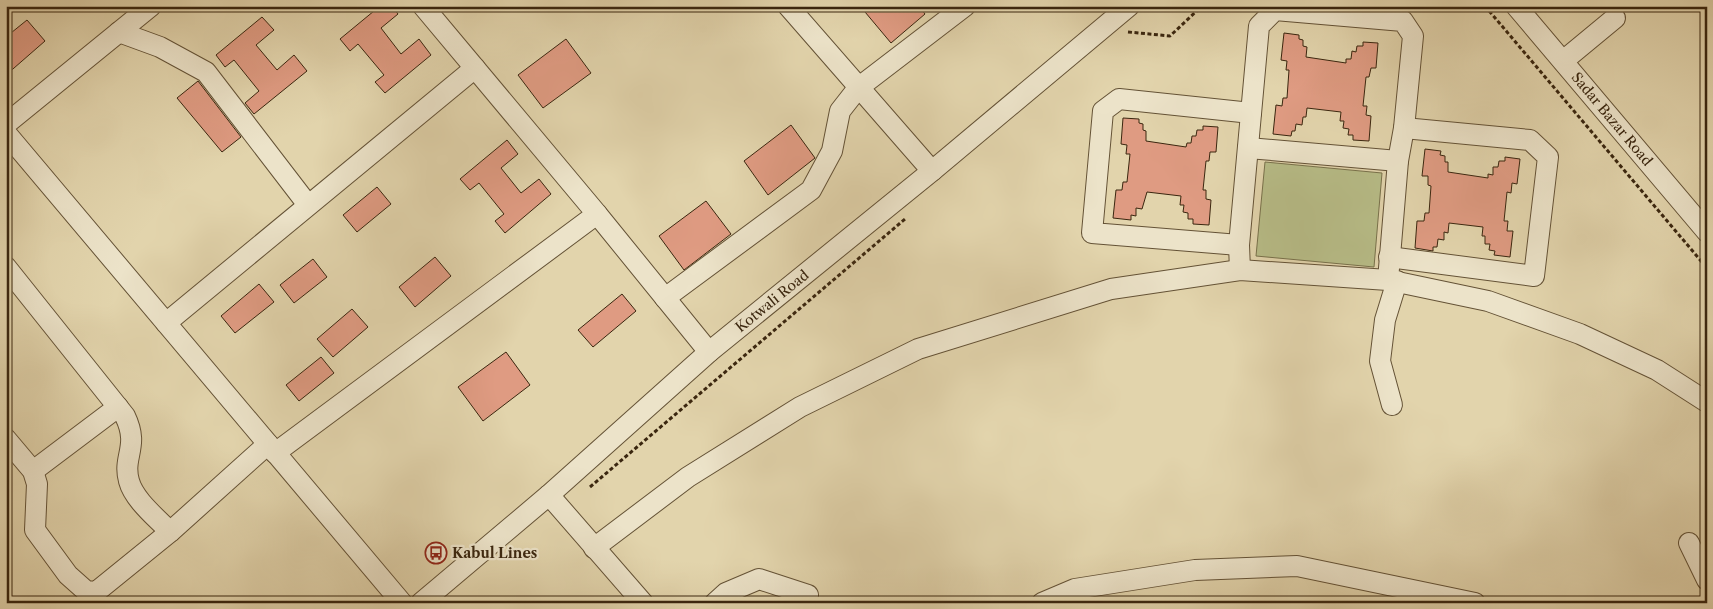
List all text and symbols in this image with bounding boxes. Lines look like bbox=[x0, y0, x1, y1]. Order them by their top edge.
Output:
street label: Sadar Bazar Road bbox=[1568, 69, 1657, 170]
street label: Kotwali Road bbox=[732, 266, 813, 336]
bus stop icon: Kabul Lines bbox=[424, 541, 448, 565]
place label: Kabul Lines bbox=[452, 544, 537, 562]

